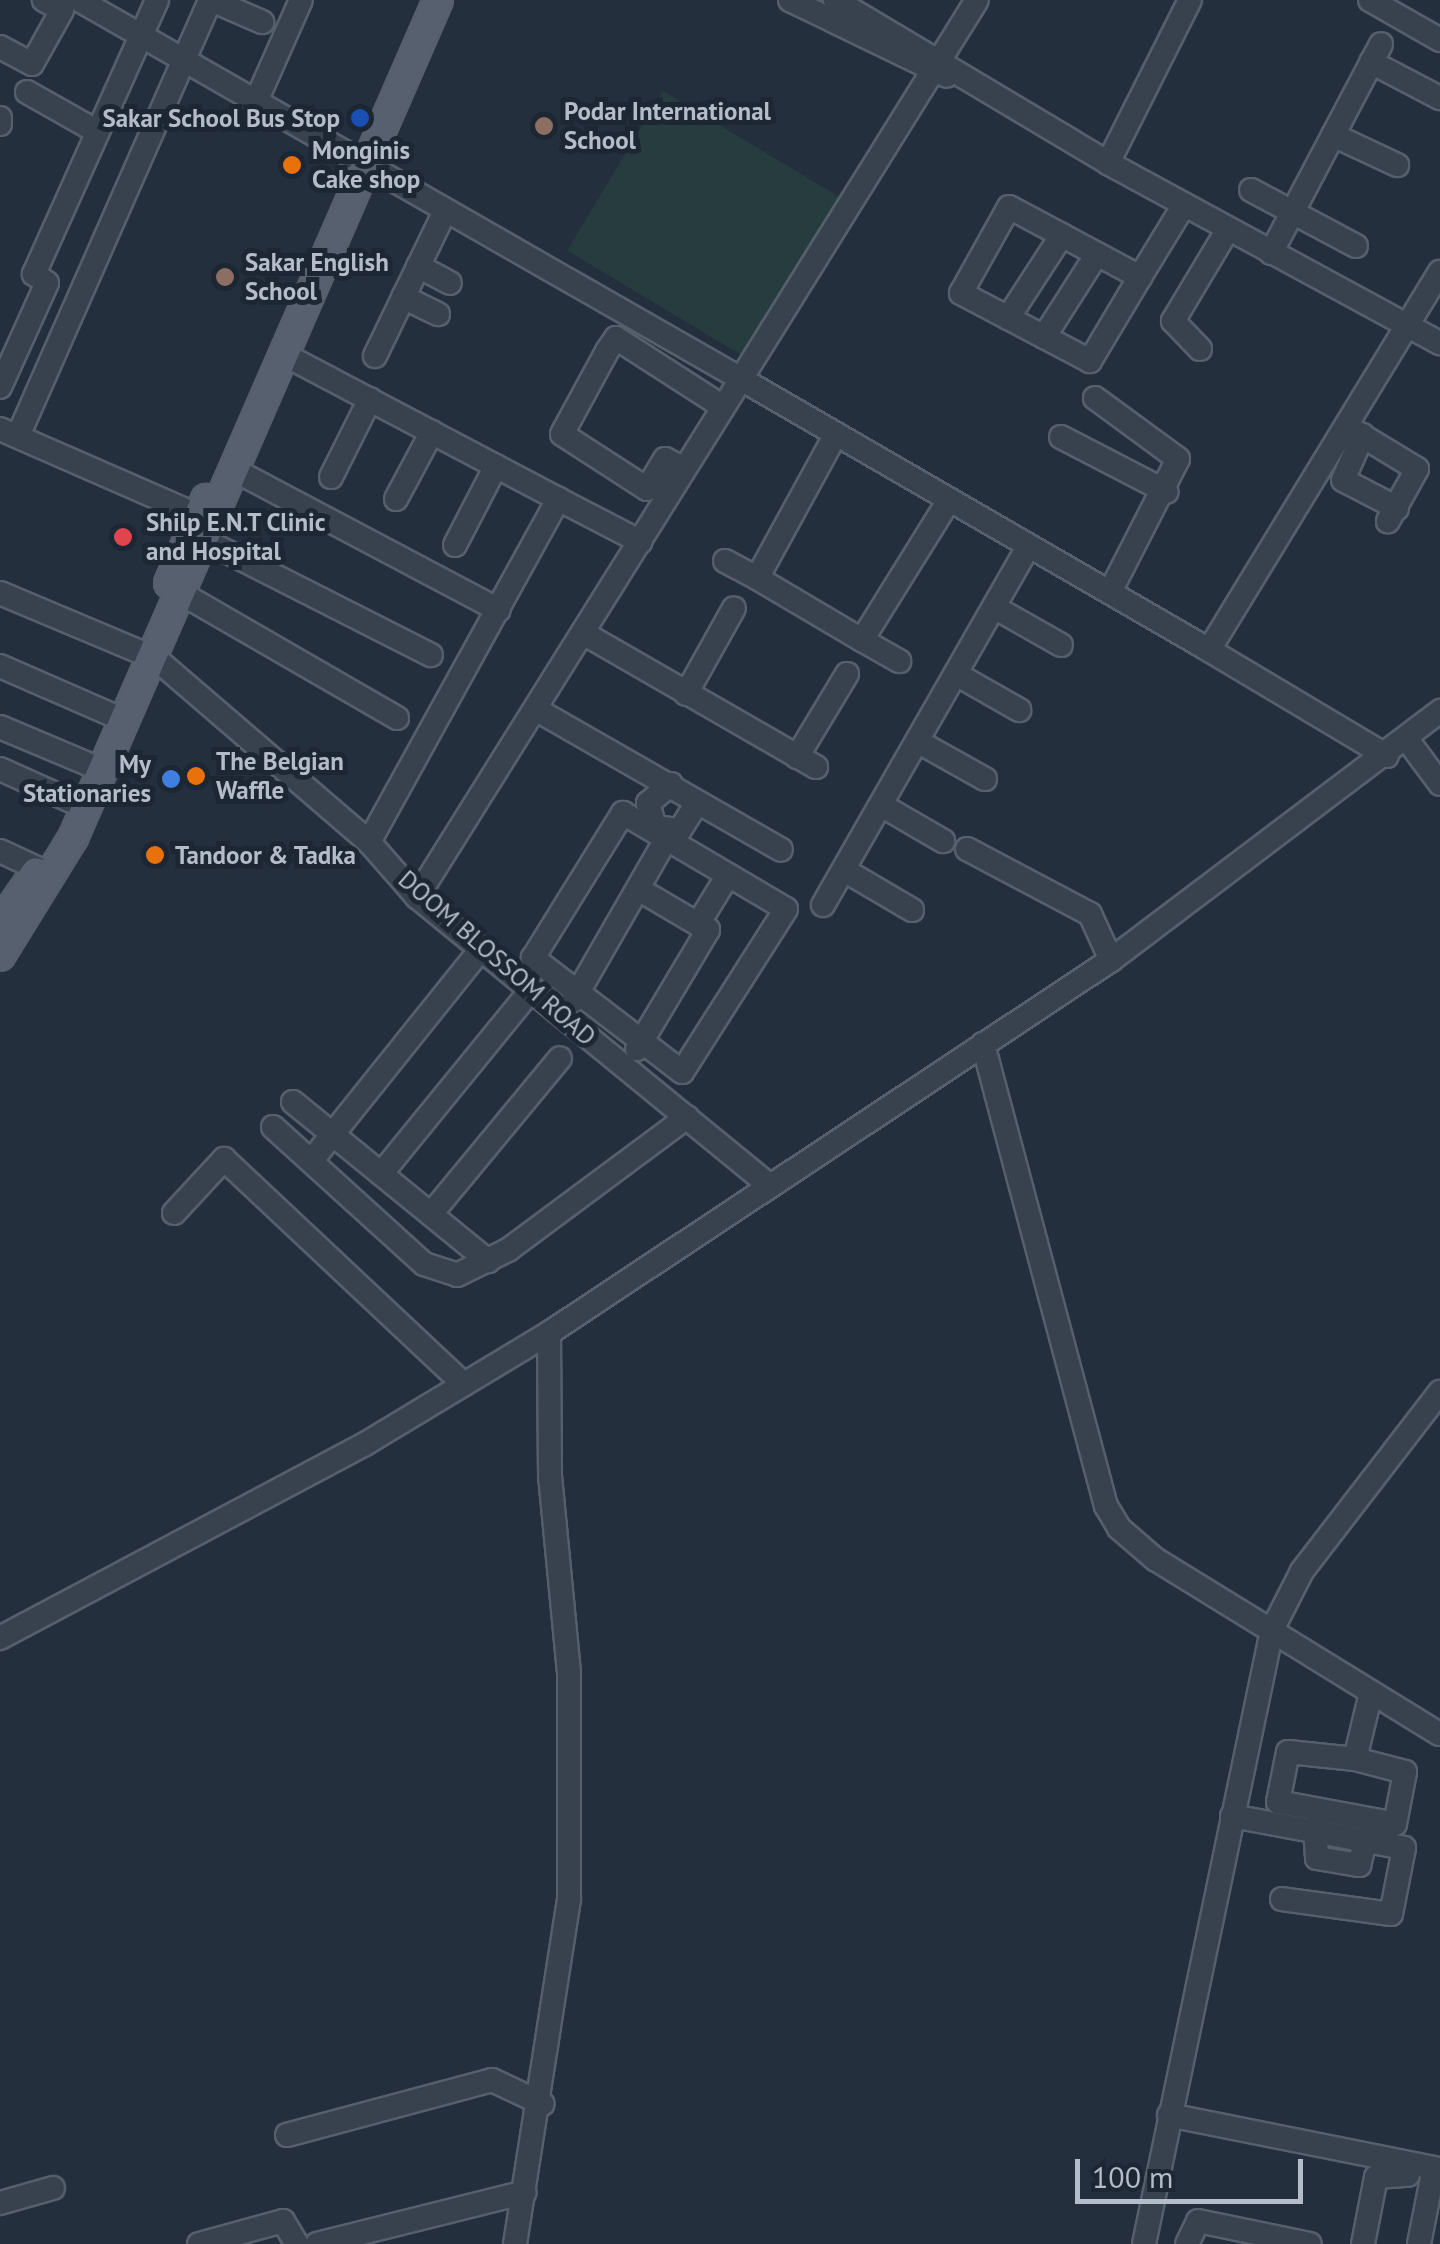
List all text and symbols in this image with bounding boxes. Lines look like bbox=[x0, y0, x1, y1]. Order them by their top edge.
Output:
place label: Podar International School bbox=[564, 97, 771, 156]
place label: Sakar School Bus Stop bbox=[102, 103, 340, 133]
marker: Sakar School Bus Stop bbox=[349, 107, 371, 129]
marker: Podar International School bbox=[533, 115, 555, 137]
place label: Monginis Cake shop bbox=[312, 136, 420, 195]
marker: Monginis Cake shop bbox=[281, 154, 303, 176]
place label: Sakar English School bbox=[245, 248, 389, 307]
marker: Sakar English School bbox=[214, 266, 236, 288]
place label: Shilp E.N.T Clinic and Hospital bbox=[146, 508, 327, 567]
marker: Shilp E.N.T Clinic and Hospital bbox=[110, 524, 136, 550]
place label: The Belgian Waffle bbox=[216, 747, 344, 806]
place label: My Stationaries bbox=[23, 750, 151, 809]
marker: The Belgian Waffle bbox=[185, 765, 207, 787]
marker: My Stationaries bbox=[160, 768, 182, 790]
place label: Tandoor & Tadka bbox=[175, 840, 357, 870]
marker: Tandoor & Tadka bbox=[144, 844, 166, 866]
street label: DOOM BLOSSOM ROAD bbox=[392, 864, 602, 1052]
scale bar bbox=[1080, 2139, 1308, 2201]
text: 100 m bbox=[1092, 2157, 1173, 2196]

